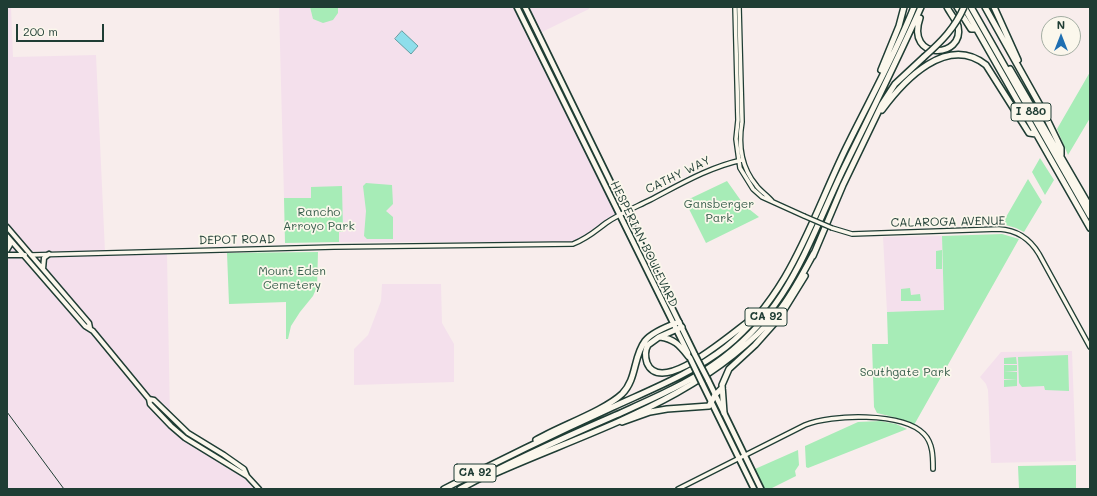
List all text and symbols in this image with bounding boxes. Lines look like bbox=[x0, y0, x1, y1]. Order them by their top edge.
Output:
scale bar bbox=[18, 16, 106, 42]
north arrow bbox=[1041, 16, 1081, 56]
text: N bbox=[1057, 17, 1065, 32]
text: 200 m bbox=[23, 23, 58, 39]
road number: I 880 bbox=[1011, 103, 1051, 121]
street label: CATHY WAY bbox=[643, 153, 713, 197]
street label: HESPERIAN BOULEVARD bbox=[607, 179, 681, 309]
park label: Gansberger Park bbox=[684, 197, 754, 225]
park label: Rancho Arroyo Park bbox=[283, 205, 355, 233]
street label: CALAROGA AVENUE bbox=[891, 214, 1005, 230]
street label: DEPOT ROAD bbox=[199, 232, 275, 248]
park label: Mount Eden Cemetery bbox=[258, 264, 326, 292]
road number: CA 92 bbox=[745, 308, 787, 326]
park label: Southgate Park bbox=[860, 365, 950, 379]
road number: CA 92 bbox=[454, 464, 496, 482]

